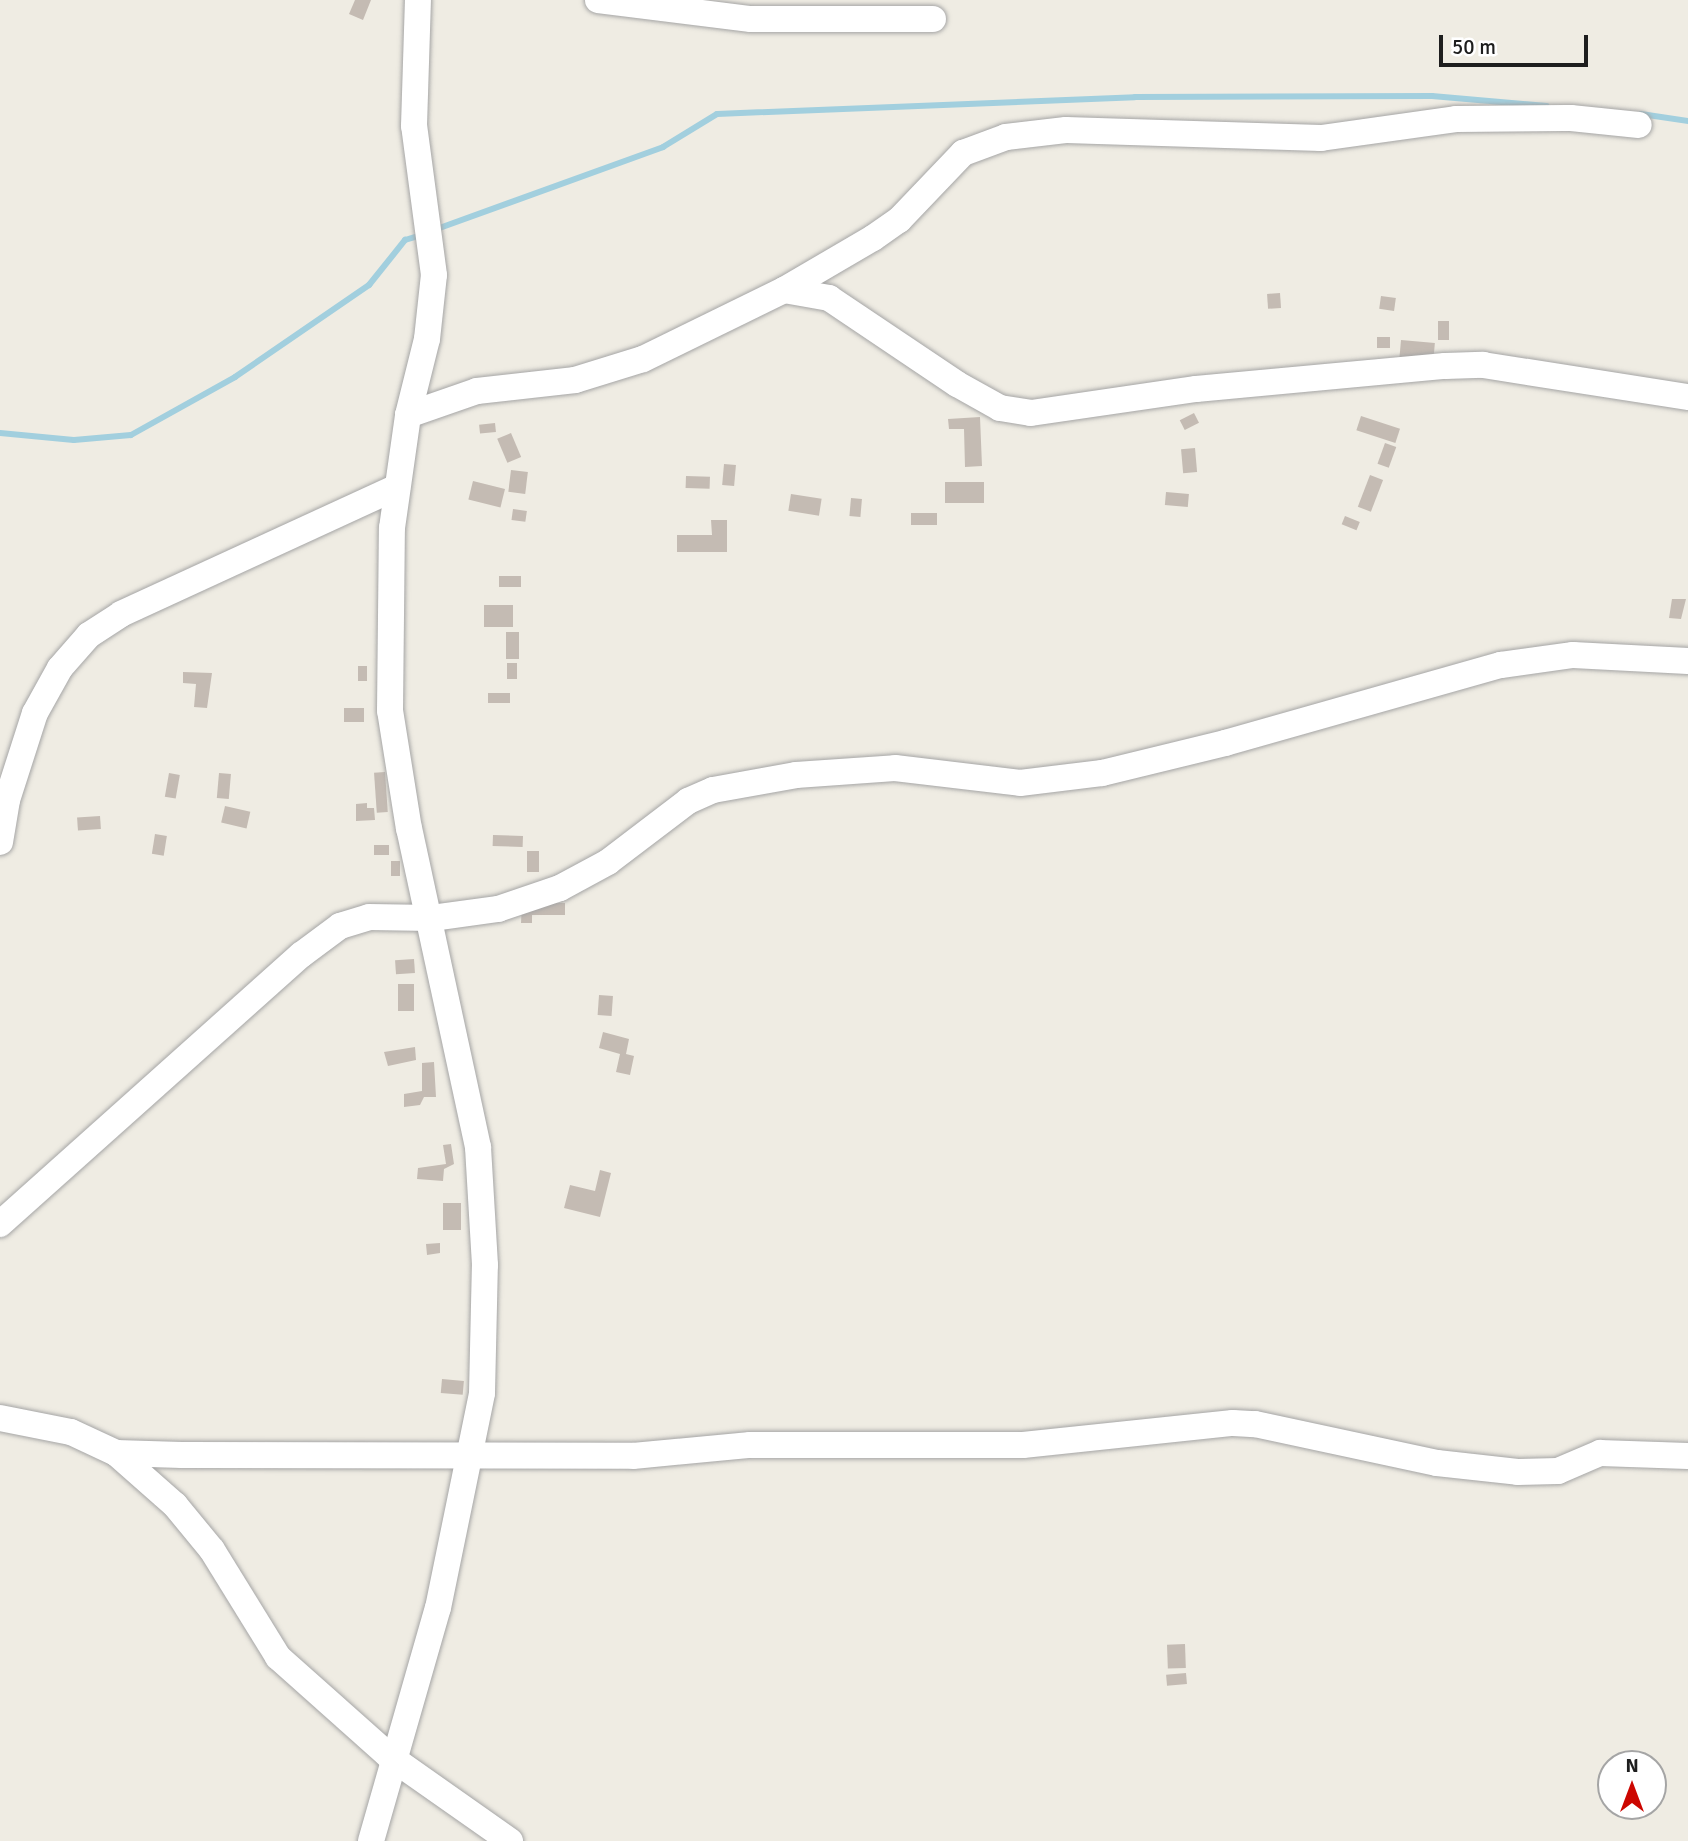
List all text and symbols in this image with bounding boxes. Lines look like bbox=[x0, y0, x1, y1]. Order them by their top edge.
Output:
scale bar bbox=[1443, 21, 1592, 65]
text: 50 m bbox=[1452, 34, 1496, 60]
north arrow bbox=[1597, 1750, 1667, 1820]
text: N bbox=[1625, 1754, 1639, 1778]

